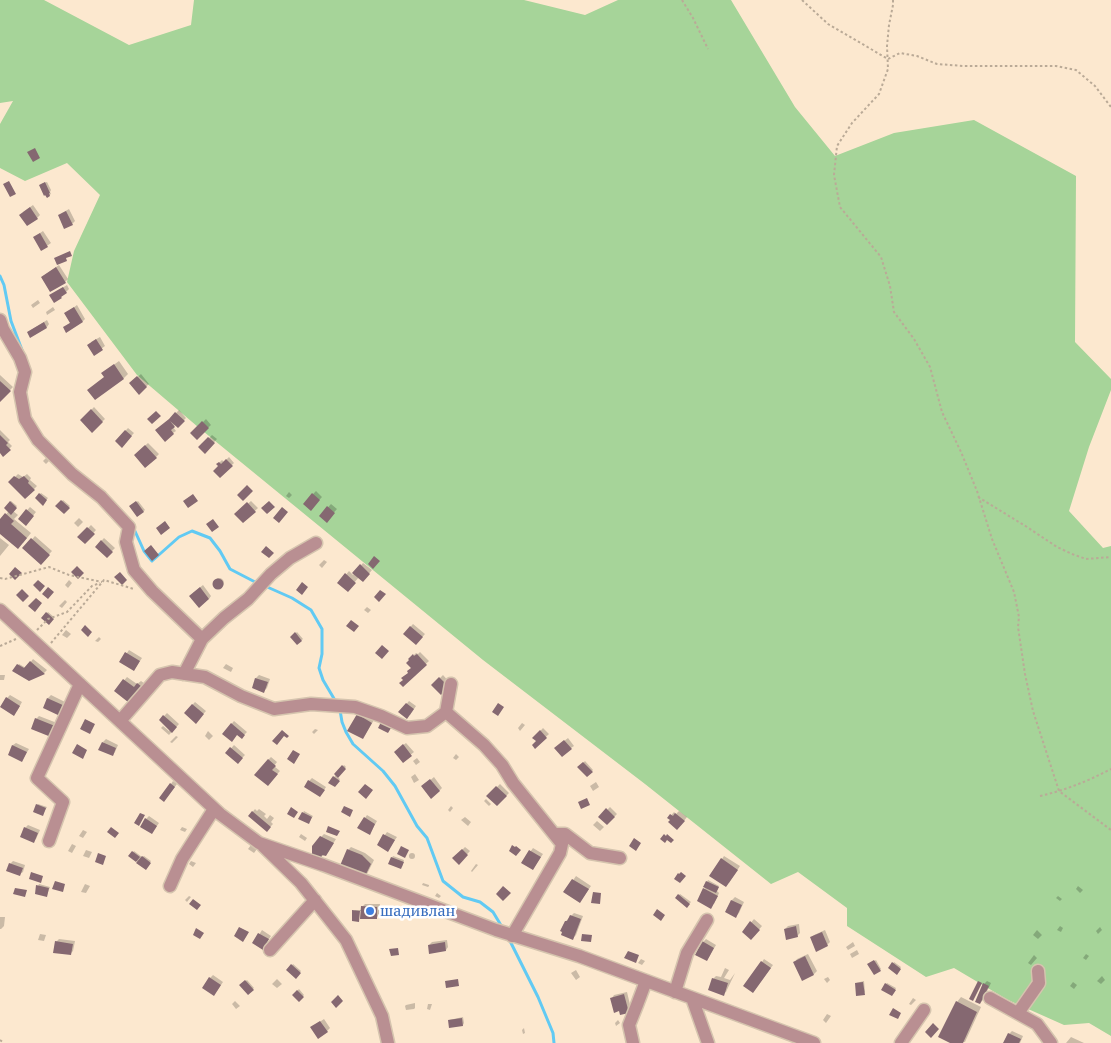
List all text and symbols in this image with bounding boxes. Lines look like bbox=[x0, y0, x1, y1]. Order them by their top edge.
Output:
place label: шадивлан bbox=[380, 901, 455, 921]
marker: шадивлан bbox=[364, 905, 376, 917]

